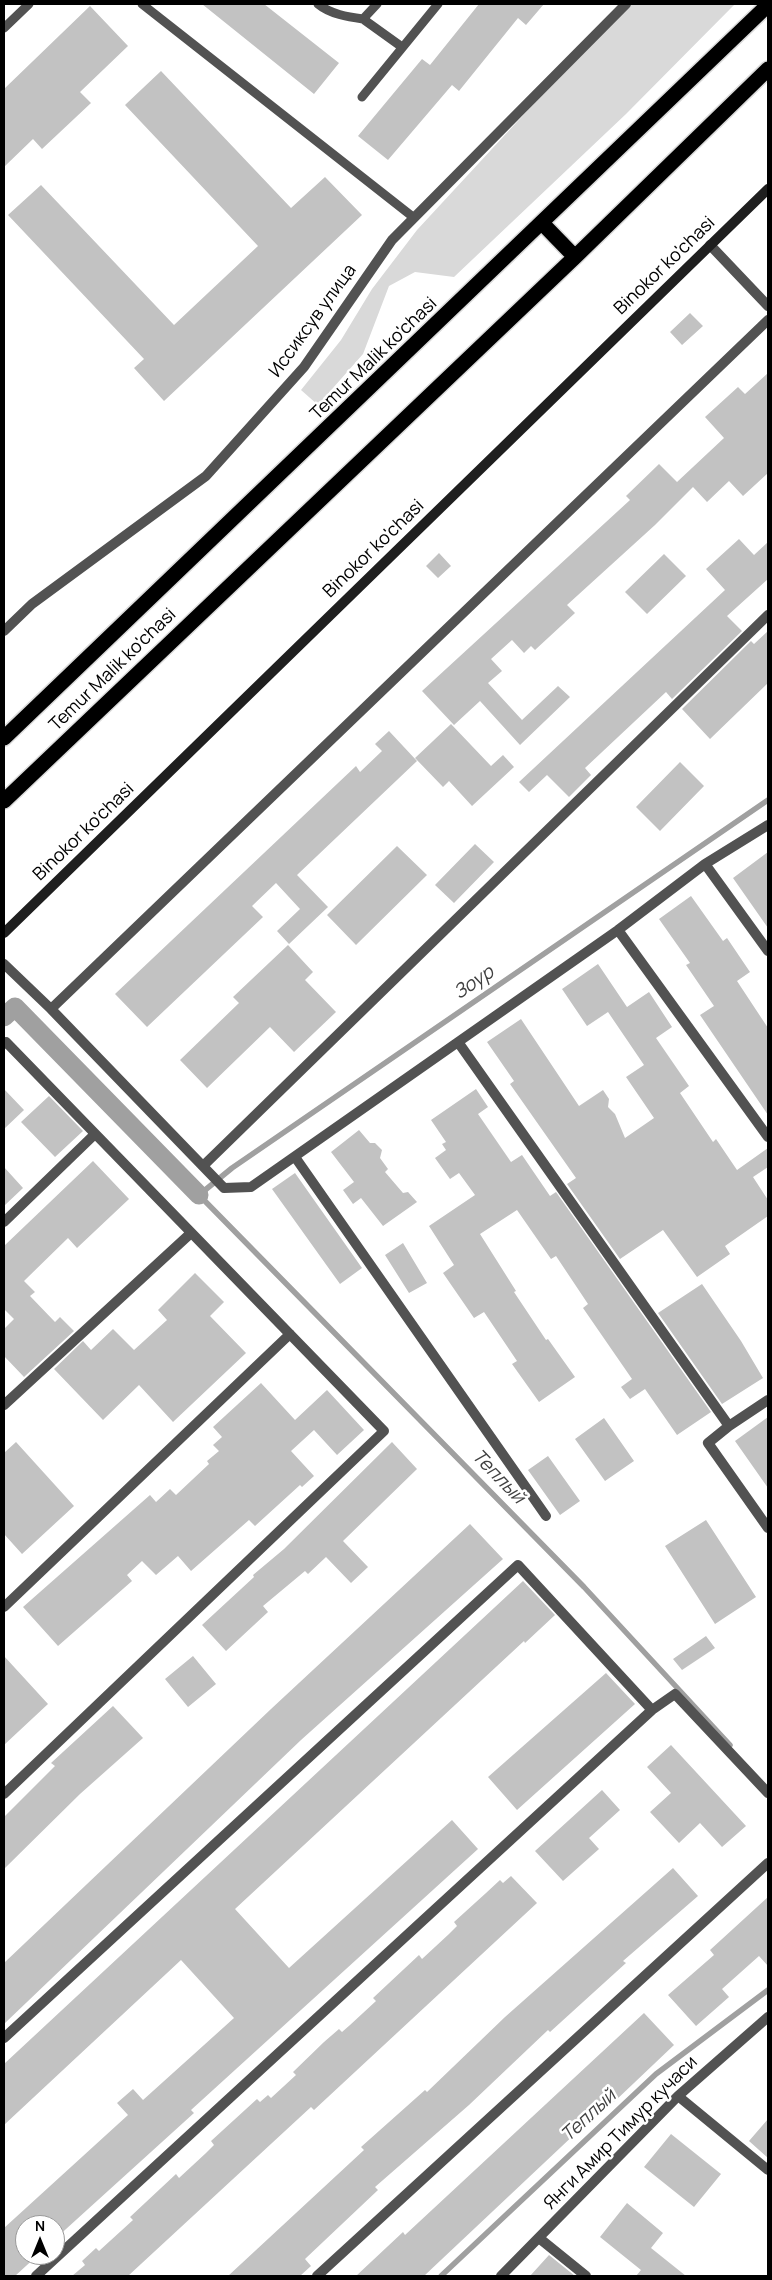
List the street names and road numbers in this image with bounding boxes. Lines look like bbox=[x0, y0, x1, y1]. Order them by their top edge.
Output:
street label: Binokor ko'chasi bbox=[610, 212, 720, 320]
street label: Иссиксув улица bbox=[265, 260, 361, 382]
street label: Temur Malik ko'chasi bbox=[306, 293, 442, 425]
street label: Binokor ko'chasi bbox=[319, 495, 429, 603]
street label: Temur Malik ko'chasi bbox=[45, 604, 181, 736]
street label: Binokor ko'chasi bbox=[29, 778, 139, 886]
street label: Янги Амир Тимур кучаси bbox=[540, 2052, 702, 2214]

